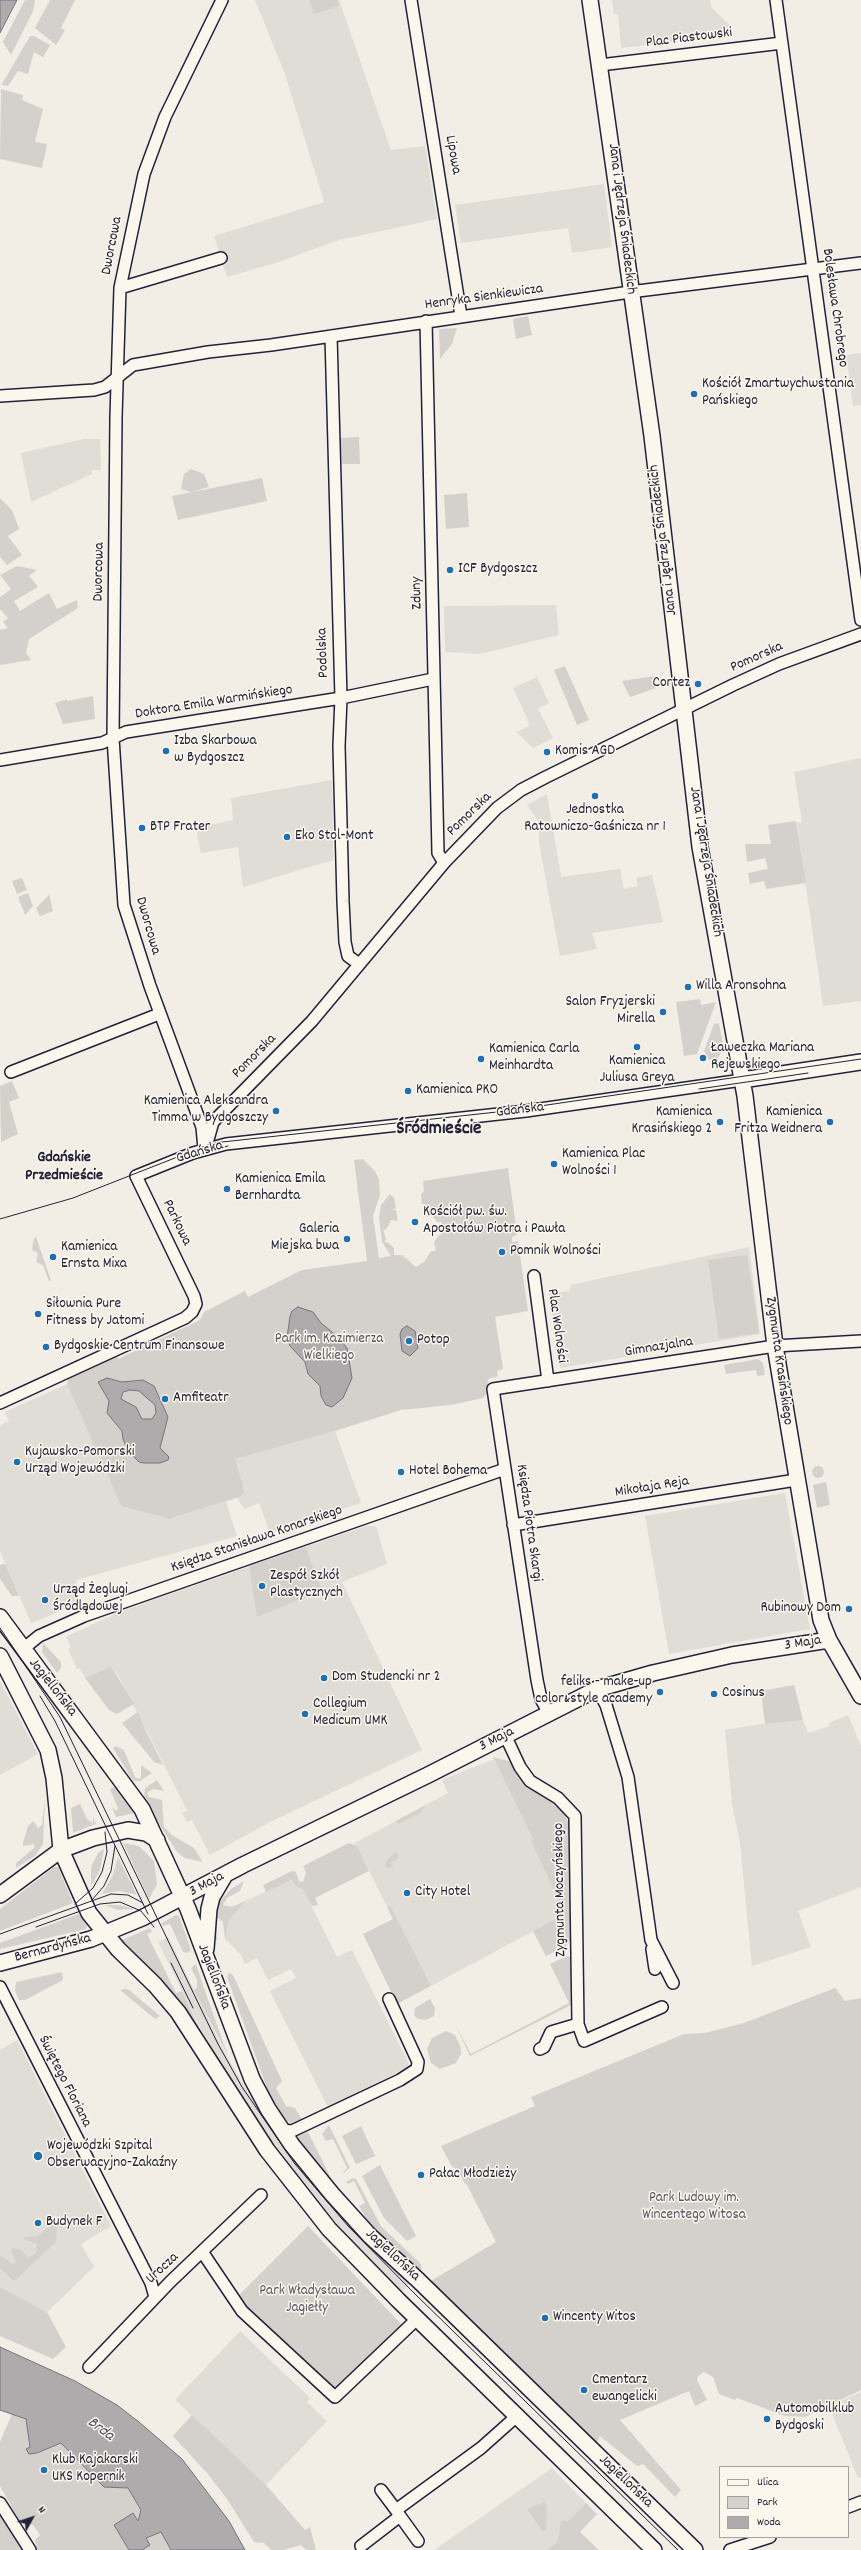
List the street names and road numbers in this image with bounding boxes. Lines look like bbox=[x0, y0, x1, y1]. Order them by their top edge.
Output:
street label: Plac Piastowski bbox=[645, 25, 733, 53]
street label: Lipowa bbox=[440, 134, 464, 176]
street label: Jana i Jędrzeja Śniadeckich bbox=[603, 143, 639, 295]
street label: Dworcowa bbox=[99, 215, 127, 277]
street label: Bolesława Chrobrego bbox=[817, 248, 851, 368]
street label: Henryka Sienkiewicza bbox=[424, 281, 544, 315]
street label: Jana i Jędrzeja Śniadeckich bbox=[646, 464, 682, 616]
street label: Dworcowa bbox=[90, 542, 110, 602]
street label: Zduny bbox=[408, 576, 428, 610]
street label: Podolska bbox=[314, 628, 334, 678]
street label: Pomorska bbox=[728, 638, 786, 678]
street label: Doktora Emila Warmińskiego bbox=[134, 682, 294, 724]
street label: Jana i Jędrzeja Śniadeckich bbox=[684, 786, 726, 938]
street label: Pomorska bbox=[444, 789, 496, 841]
street label: Dworcowa bbox=[130, 895, 164, 957]
street label: Pomorska bbox=[229, 1031, 281, 1083]
street label: Gdańska bbox=[495, 1099, 545, 1123]
street label: Gdańska bbox=[174, 1137, 226, 1169]
street label: Parkowa bbox=[157, 1197, 195, 1249]
street label: Plac Wolności bbox=[542, 1288, 570, 1364]
street label: Zygmunta Krasińskiego bbox=[760, 1296, 796, 1426]
street label: Gimnazjalna bbox=[624, 1334, 694, 1362]
street label: Księdza Piotra Skargi bbox=[511, 1463, 545, 1583]
street label: Mikołaja Reja bbox=[614, 1473, 690, 1503]
street label: Księdza Stanisława Konarskiego bbox=[169, 1502, 345, 1578]
street label: 3 Maja bbox=[783, 1632, 823, 1656]
street label: Jagiellońska bbox=[24, 1655, 80, 1721]
street label: 3 Maja bbox=[476, 1724, 518, 1756]
street label: Zygmunta Moczyńskiego bbox=[551, 1823, 571, 1957]
street label: 3 Maja bbox=[186, 1868, 228, 1902]
street label: Bernardyńska bbox=[13, 1930, 93, 1968]
street label: Jagiellońska bbox=[192, 1942, 234, 2012]
street label: Świętego Floriana bbox=[33, 2033, 95, 2131]
street label: Jagiellońska bbox=[361, 2226, 423, 2286]
street label: Urocza bbox=[143, 2249, 183, 2289]
street label: Jagiellońska bbox=[594, 2452, 656, 2512]

